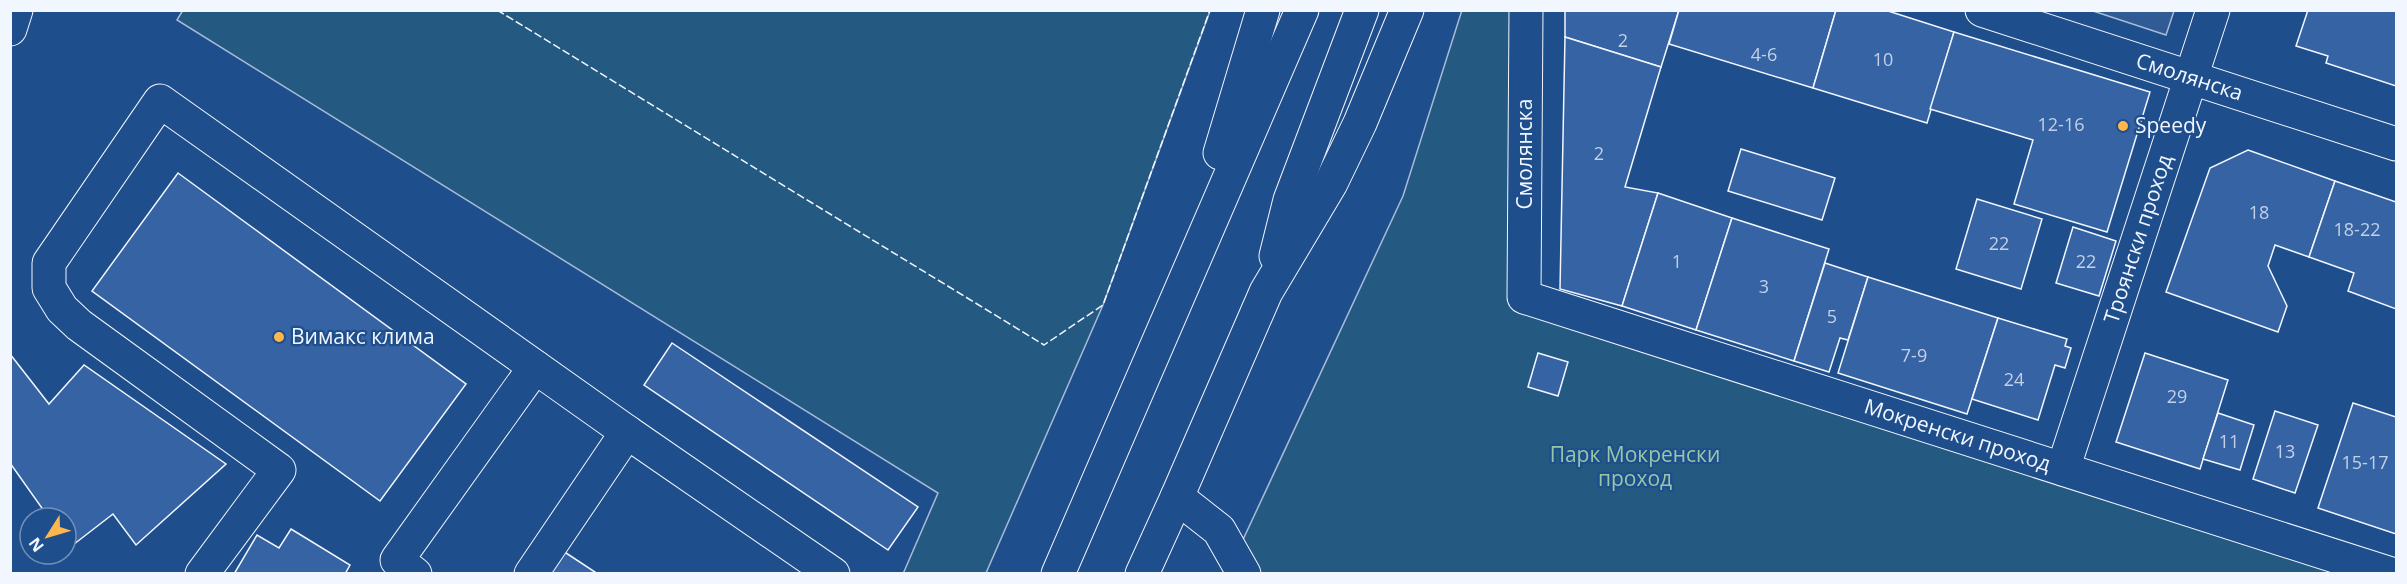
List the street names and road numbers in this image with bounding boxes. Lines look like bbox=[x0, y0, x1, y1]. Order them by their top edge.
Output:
street label: Смолянска bbox=[2133, 46, 2247, 107]
street label: Смолянска bbox=[1510, 99, 1538, 209]
street label: Троянски проход bbox=[2097, 151, 2178, 327]
street label: Мокренски проход bbox=[1861, 392, 2055, 477]

